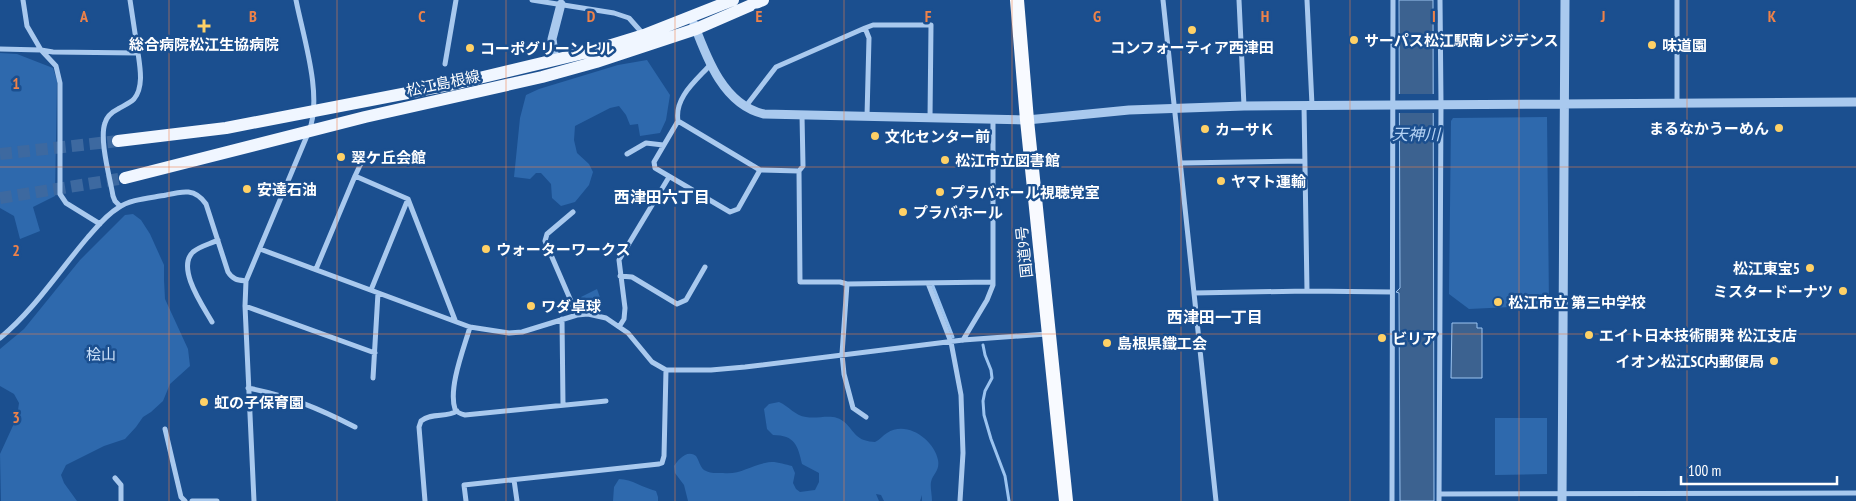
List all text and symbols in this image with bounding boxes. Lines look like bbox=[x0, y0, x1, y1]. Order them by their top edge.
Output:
text: A bbox=[79, 6, 89, 26]
text: B bbox=[249, 6, 257, 26]
text: C bbox=[418, 6, 426, 26]
text: D bbox=[587, 6, 596, 26]
text: E bbox=[756, 6, 763, 26]
text: F bbox=[925, 6, 932, 26]
text: G bbox=[1093, 6, 1101, 26]
text: H bbox=[1261, 6, 1269, 26]
text: I bbox=[1432, 6, 1436, 26]
text: J bbox=[1600, 6, 1605, 26]
text: K bbox=[1768, 6, 1777, 26]
marker: 総合病院松江生協病院 bbox=[197, 19, 211, 33]
marker: コンフォーティア西津田 bbox=[1186, 24, 1198, 36]
place label: サーパス松江駅南レジデンス bbox=[1364, 31, 1559, 50]
marker: サーパス松江駅南レジデンス bbox=[1348, 34, 1360, 46]
place label: 総合病院松江生協病院 bbox=[129, 35, 279, 54]
place label: 味道園 bbox=[1662, 36, 1707, 55]
place label: コンフォーティア西津田 bbox=[1110, 38, 1274, 57]
place label: コーポグリーンヒル bbox=[480, 39, 614, 58]
marker: 味道園 bbox=[1646, 39, 1658, 51]
marker: コーポグリーンヒル bbox=[464, 42, 476, 54]
street label: 松江島根線 bbox=[404, 66, 482, 100]
text: 1 bbox=[12, 73, 20, 93]
place label: まるなかうーめん bbox=[1649, 119, 1769, 138]
place label: カーサＫ bbox=[1215, 120, 1275, 139]
marker: まるなかうーめん bbox=[1773, 122, 1785, 134]
marker: カーサＫ bbox=[1199, 123, 1211, 135]
water label: 天神川 bbox=[1392, 124, 1442, 144]
place label: 文化センター前 bbox=[885, 127, 990, 146]
marker: 文化センター前 bbox=[869, 130, 881, 142]
place label: 翠ケ丘会館 bbox=[351, 148, 426, 167]
marker: 翠ケ丘会館 bbox=[335, 151, 347, 163]
place label: 松江市立図書館 bbox=[955, 151, 1060, 170]
marker: 松江市立図書館 bbox=[939, 154, 951, 166]
place label: ヤマト運輸 bbox=[1231, 172, 1306, 191]
marker: ヤマト運輸 bbox=[1215, 175, 1227, 187]
place label: 安達石油 bbox=[257, 180, 317, 199]
marker: 安達石油 bbox=[241, 183, 253, 195]
place label: プラバホール視聴覚室 bbox=[950, 183, 1100, 202]
marker: プラバホール視聴覚室 bbox=[934, 186, 946, 198]
district label: 西津田六丁目 bbox=[614, 187, 710, 207]
place label: プラバホール bbox=[913, 203, 1003, 222]
marker: プラバホール bbox=[897, 206, 909, 218]
street label: 国道9号 bbox=[1012, 225, 1036, 279]
text: 2 bbox=[12, 240, 20, 260]
place label: ウォーターワークス bbox=[496, 240, 631, 259]
marker: ウォーターワークス bbox=[480, 243, 492, 255]
place label: 松江東宝5 bbox=[1733, 259, 1800, 278]
marker: 松江東宝5 bbox=[1804, 262, 1816, 274]
place label: ミスタードーナツ bbox=[1713, 282, 1833, 301]
marker: ミスタードーナツ bbox=[1837, 285, 1849, 297]
place label: 松江市立 第三中学校 bbox=[1508, 293, 1646, 312]
marker: 松江市立 第三中学校 bbox=[1492, 296, 1504, 308]
place label: ワダ卓球 bbox=[541, 297, 601, 316]
marker: ワダ卓球 bbox=[525, 300, 537, 312]
district label: 西津田一丁目 bbox=[1167, 307, 1263, 327]
place label: エイト日本技術開発 松江支店 bbox=[1599, 326, 1797, 345]
place label: ビリア bbox=[1392, 329, 1437, 348]
marker: エイト日本技術開発 松江支店 bbox=[1583, 329, 1595, 341]
marker: ビリア bbox=[1376, 332, 1388, 344]
place label: 島根県鐵工会 bbox=[1117, 334, 1207, 353]
marker: 島根県鐵工会 bbox=[1101, 337, 1113, 349]
park label: 桧山 bbox=[86, 345, 116, 364]
place label: イオン松江SC内郵便局 bbox=[1616, 352, 1764, 371]
marker: イオン松江SC内郵便局 bbox=[1768, 355, 1780, 367]
place label: 虹の子保育園 bbox=[214, 393, 304, 412]
marker: 虹の子保育園 bbox=[198, 396, 210, 408]
text: 3 bbox=[12, 407, 20, 427]
scale bar bbox=[1681, 454, 1837, 486]
text: 100 m bbox=[1688, 461, 1721, 480]

